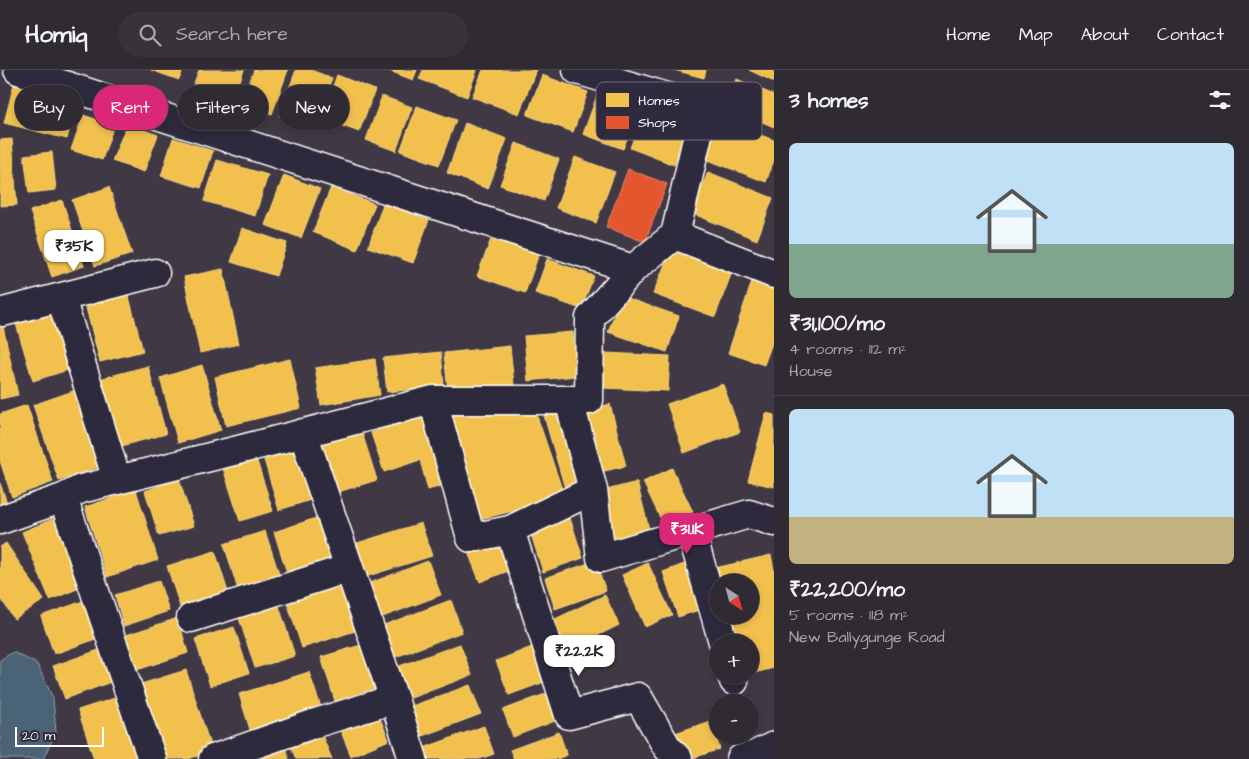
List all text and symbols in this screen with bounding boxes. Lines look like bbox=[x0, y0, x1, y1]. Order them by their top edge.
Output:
search box bbox=[118, 12, 468, 57]
text: Homiq bbox=[25, 18, 88, 52]
icon: search bbox=[136, 21, 164, 49]
text: Search here bbox=[176, 21, 288, 48]
text: Home bbox=[946, 22, 991, 47]
text: Map bbox=[1019, 22, 1053, 47]
text: About bbox=[1081, 22, 1129, 47]
text: Contact bbox=[1157, 22, 1224, 47]
legend bbox=[596, 82, 762, 140]
chip: Buy bbox=[15, 85, 83, 130]
chip: Rent bbox=[93, 85, 168, 130]
chip: Filters bbox=[178, 85, 268, 130]
chip: New bbox=[278, 85, 349, 130]
text: 3 homes bbox=[789, 86, 869, 115]
icon: filters bbox=[1206, 86, 1234, 114]
text: Homes bbox=[638, 91, 680, 111]
text: Shops bbox=[638, 113, 677, 133]
icon: home bbox=[967, 176, 1057, 266]
pin: ₹35K bbox=[44, 230, 104, 272]
text: ₹35K bbox=[55, 235, 93, 257]
text: ₹31,100/mo bbox=[789, 309, 885, 338]
text: 4 rooms · 112 m² bbox=[789, 338, 907, 360]
text: House bbox=[789, 360, 833, 382]
icon: home bbox=[967, 441, 1057, 531]
pin: ₹31.1K bbox=[646, 512, 728, 555]
text: ₹31.1K bbox=[670, 518, 704, 540]
north arrow bbox=[709, 574, 759, 624]
map controls bbox=[709, 574, 759, 744]
text: ₹22,200/mo bbox=[789, 575, 905, 604]
text: 5 rooms · 118 m² bbox=[789, 604, 908, 626]
text: New Ballygunge Road bbox=[789, 626, 945, 648]
pin: ₹22.2K bbox=[538, 634, 620, 677]
button: + bbox=[709, 634, 759, 684]
text: ₹22.2K bbox=[555, 640, 603, 662]
button: − bbox=[709, 694, 759, 744]
scale bar bbox=[15, 724, 104, 747]
text: 20 m bbox=[22, 726, 55, 746]

